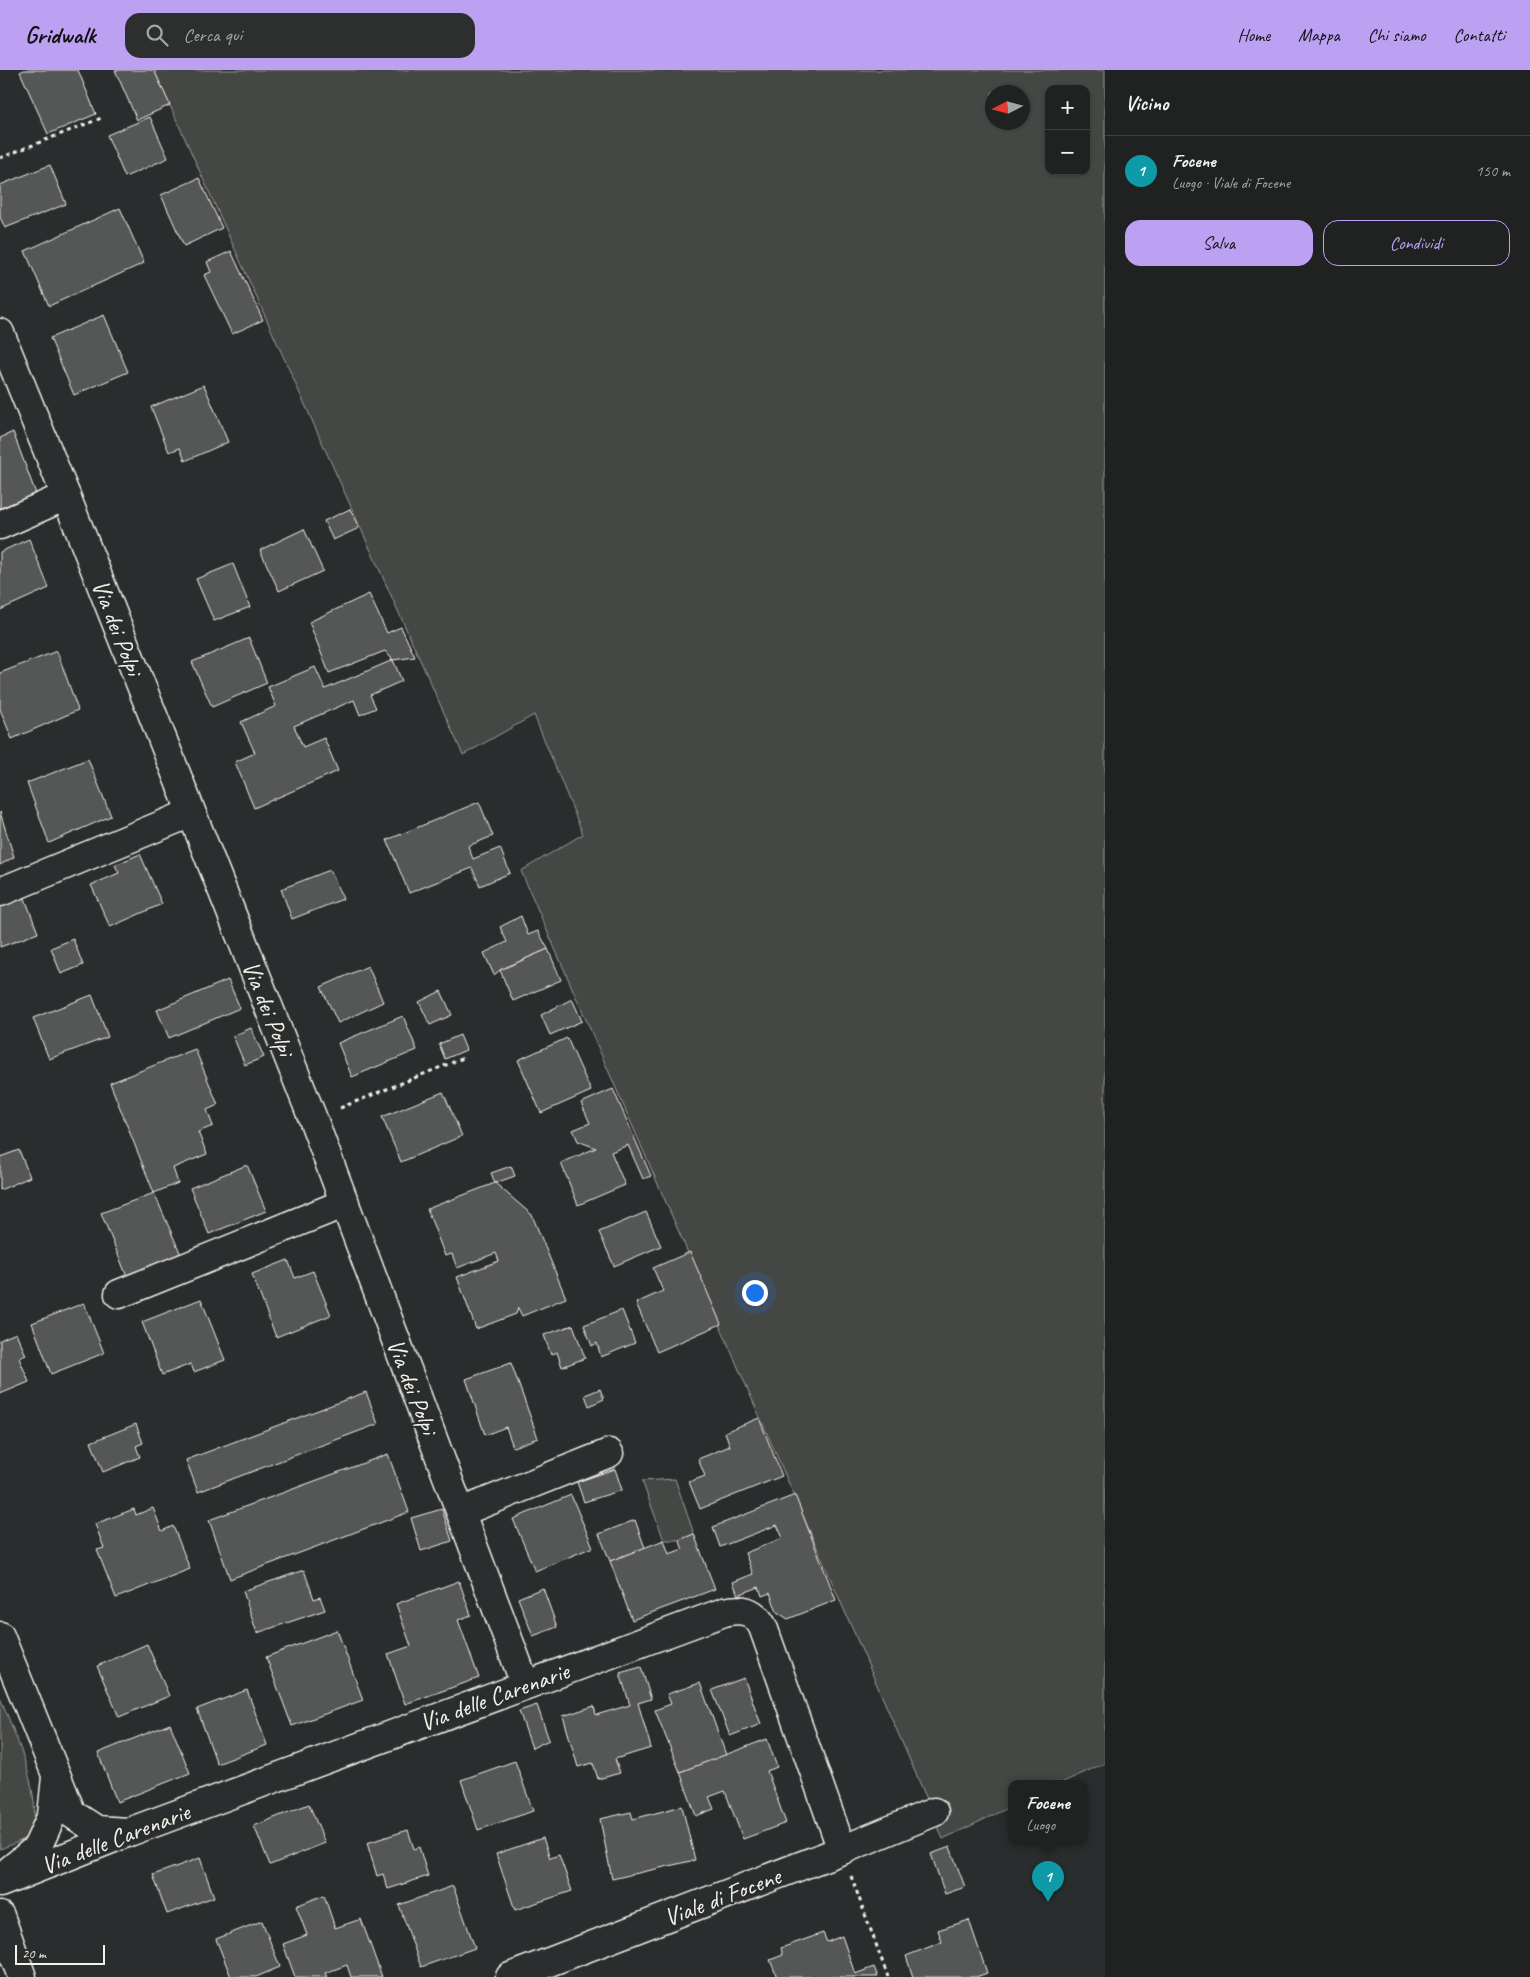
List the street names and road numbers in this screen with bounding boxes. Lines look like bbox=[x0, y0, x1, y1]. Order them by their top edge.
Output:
street label: Via dei Polpi bbox=[84, 575, 151, 683]
street label: Via dei Polpi bbox=[235, 956, 303, 1064]
street label: Via dei Polpi bbox=[379, 1334, 446, 1442]
street label: Via delle Carenarie bbox=[415, 1655, 575, 1739]
street label: Via delle Carenarie bbox=[37, 1795, 196, 1882]
street label: Viale di Focene bbox=[659, 1859, 787, 1934]

